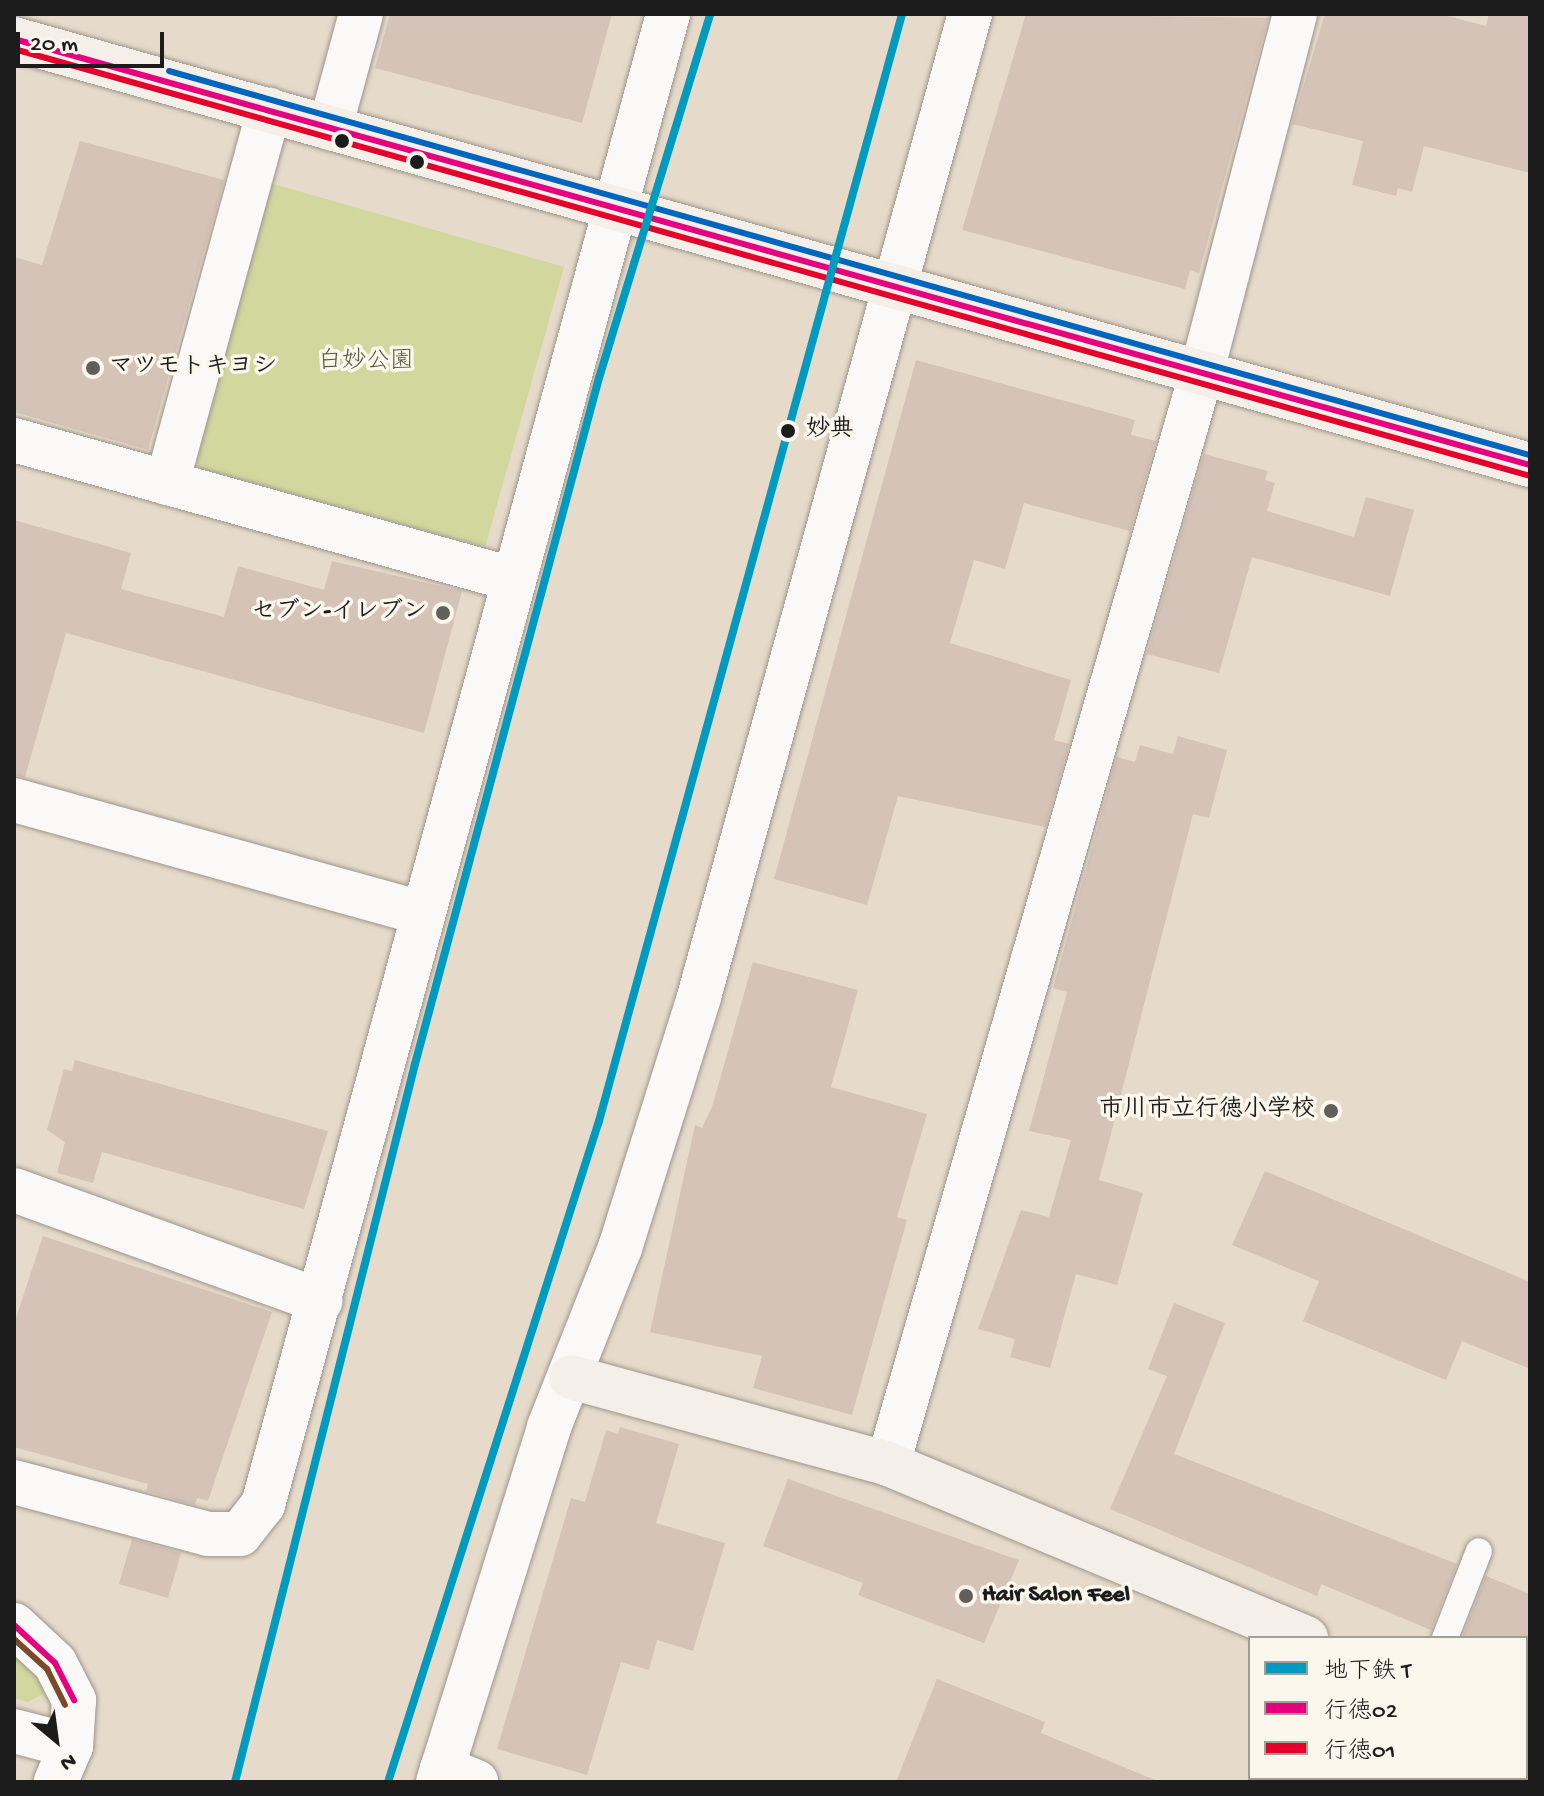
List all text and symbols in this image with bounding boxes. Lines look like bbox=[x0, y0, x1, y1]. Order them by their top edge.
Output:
scale bar bbox=[20, 16, 168, 66]
text: 20 m bbox=[30, 31, 78, 60]
unlabelled marker bbox=[334, 133, 350, 149]
unlabelled marker bbox=[409, 154, 425, 170]
park label: 白妙公園 bbox=[318, 349, 414, 377]
place label: マツモトキヨシ bbox=[109, 354, 277, 382]
marker: マツモトキヨシ bbox=[84, 359, 102, 377]
place label: 妙典 bbox=[806, 417, 854, 445]
marker: 妙典 bbox=[777, 420, 799, 442]
place label: セブン-イレブン bbox=[251, 599, 427, 627]
marker: セブン-イレブン bbox=[434, 604, 452, 622]
place label: 市川市立行徳小学校 bbox=[1099, 1097, 1315, 1125]
marker: 市川市立行徳小学校 bbox=[1322, 1102, 1340, 1120]
place label: Hair Salon Feel bbox=[982, 1582, 1130, 1610]
marker: Hair Salon Feel bbox=[957, 1587, 975, 1605]
legend bbox=[1248, 1636, 1528, 1780]
text: 地下鉄 T bbox=[1324, 1658, 1411, 1687]
text: 行徳02 bbox=[1324, 1698, 1397, 1727]
north arrow bbox=[16, 1700, 96, 1780]
text: 行徳01 bbox=[1324, 1738, 1395, 1767]
text: N bbox=[55, 1746, 80, 1776]

